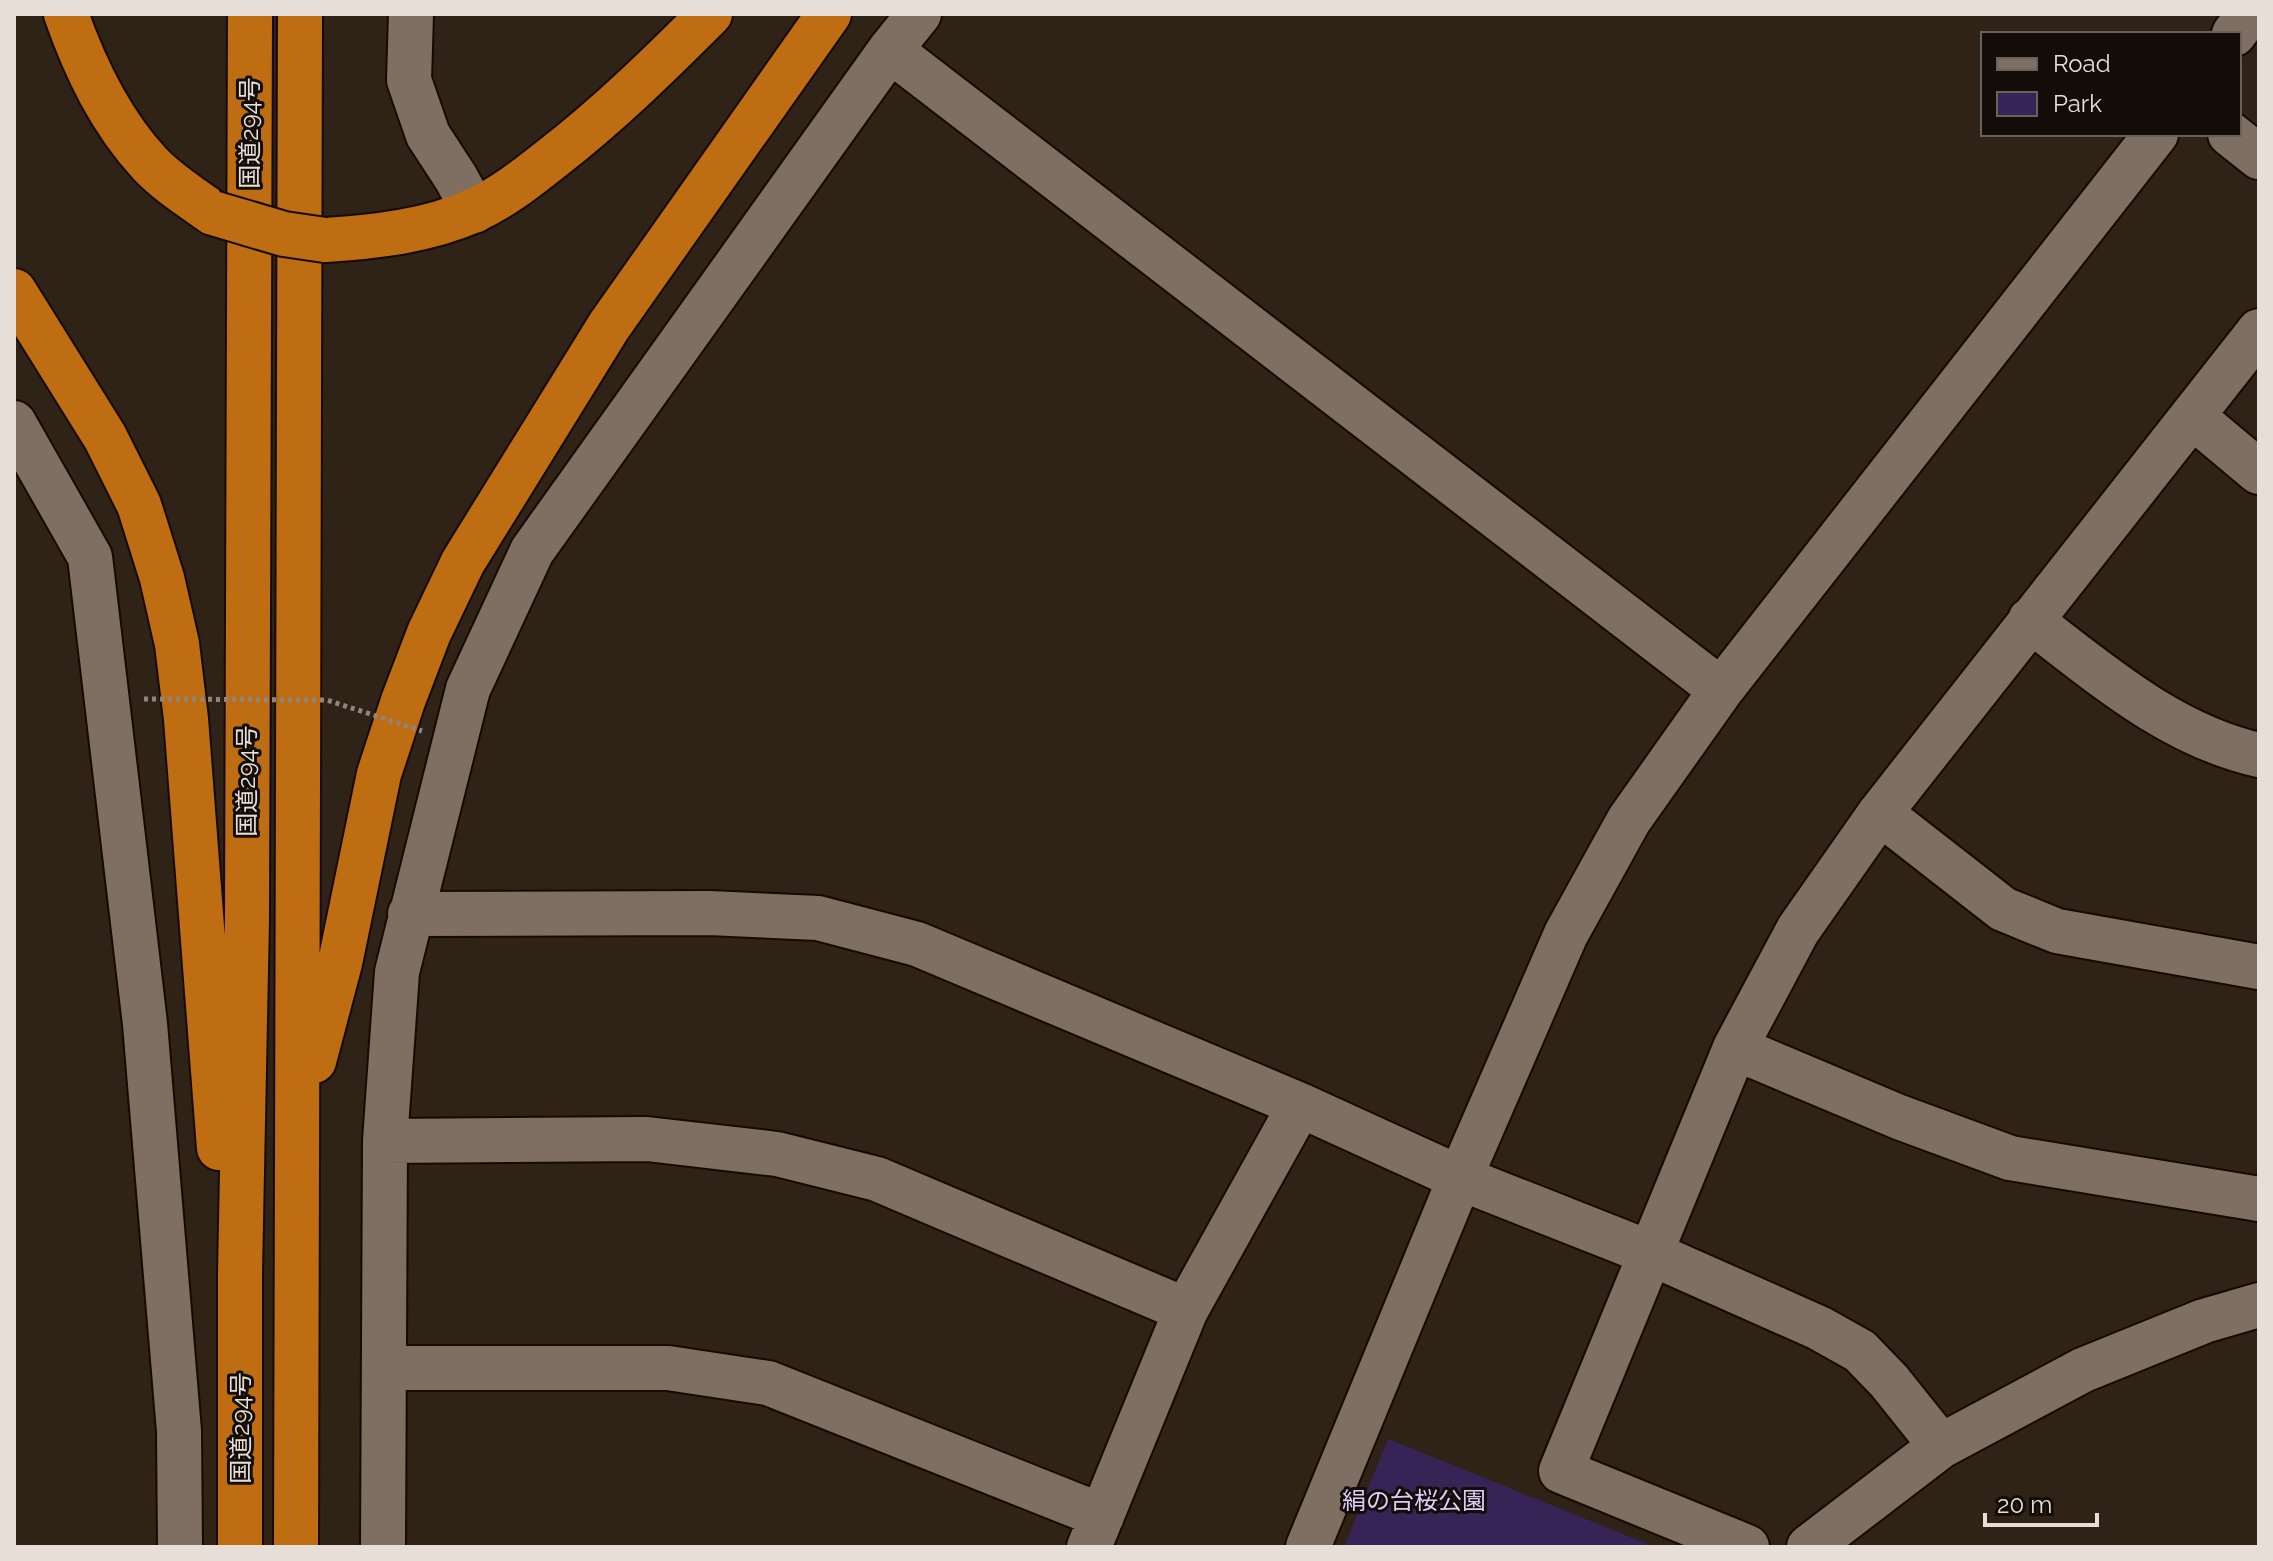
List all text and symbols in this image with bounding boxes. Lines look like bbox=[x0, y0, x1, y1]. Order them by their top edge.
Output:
legend bbox=[1981, 32, 2241, 136]
text: Road bbox=[2053, 49, 2111, 78]
street label: 国道294号 bbox=[235, 77, 264, 189]
text: Park bbox=[2053, 89, 2102, 118]
street label: 国道294号 bbox=[232, 725, 261, 837]
street label: 国道294号 bbox=[226, 1372, 255, 1484]
scale bar bbox=[1985, 1477, 2097, 1527]
park label: 絹の台桜公園 bbox=[1342, 1486, 1486, 1515]
text: 20 m bbox=[1997, 1490, 2052, 1519]

